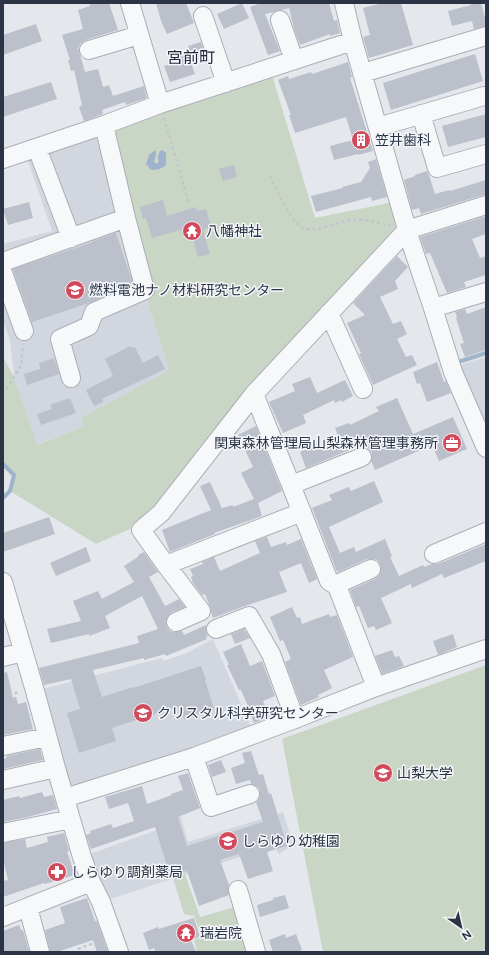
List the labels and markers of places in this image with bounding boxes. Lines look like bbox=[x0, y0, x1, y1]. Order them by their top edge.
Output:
building icon: 笠井歯科 bbox=[350, 129, 372, 151]
place label: 笠井歯科 bbox=[375, 132, 431, 149]
temple icon: 八幡神社 bbox=[181, 220, 203, 242]
place label: 八幡神社 bbox=[206, 223, 262, 240]
school or university icon: 燃料電池ナノ材料研究センター bbox=[64, 279, 86, 301]
place label: 燃料電池ナノ材料研究センター bbox=[89, 282, 284, 299]
office icon: 関東森林管理局山梨森林管理事務所 bbox=[441, 432, 463, 454]
place label: 関東森林管理局山梨森林管理事務所 bbox=[214, 435, 438, 452]
school or university icon: クリスタル科学研究センター bbox=[132, 702, 154, 724]
place label: クリスタル科学研究センター bbox=[157, 705, 339, 722]
school or university icon: 山梨大学 bbox=[372, 762, 394, 784]
place label: 山梨大学 bbox=[397, 765, 453, 782]
school or university icon: しらゆり幼稚園 bbox=[217, 830, 239, 852]
place label: しらゆり幼稚園 bbox=[242, 833, 340, 850]
pharmacy icon: しらゆり調剤薬局 bbox=[46, 861, 68, 883]
place label: しらゆり調剤薬局 bbox=[71, 864, 183, 881]
temple icon: 瑞岩院 bbox=[175, 922, 197, 944]
place label: 瑞岩院 bbox=[200, 925, 242, 942]

